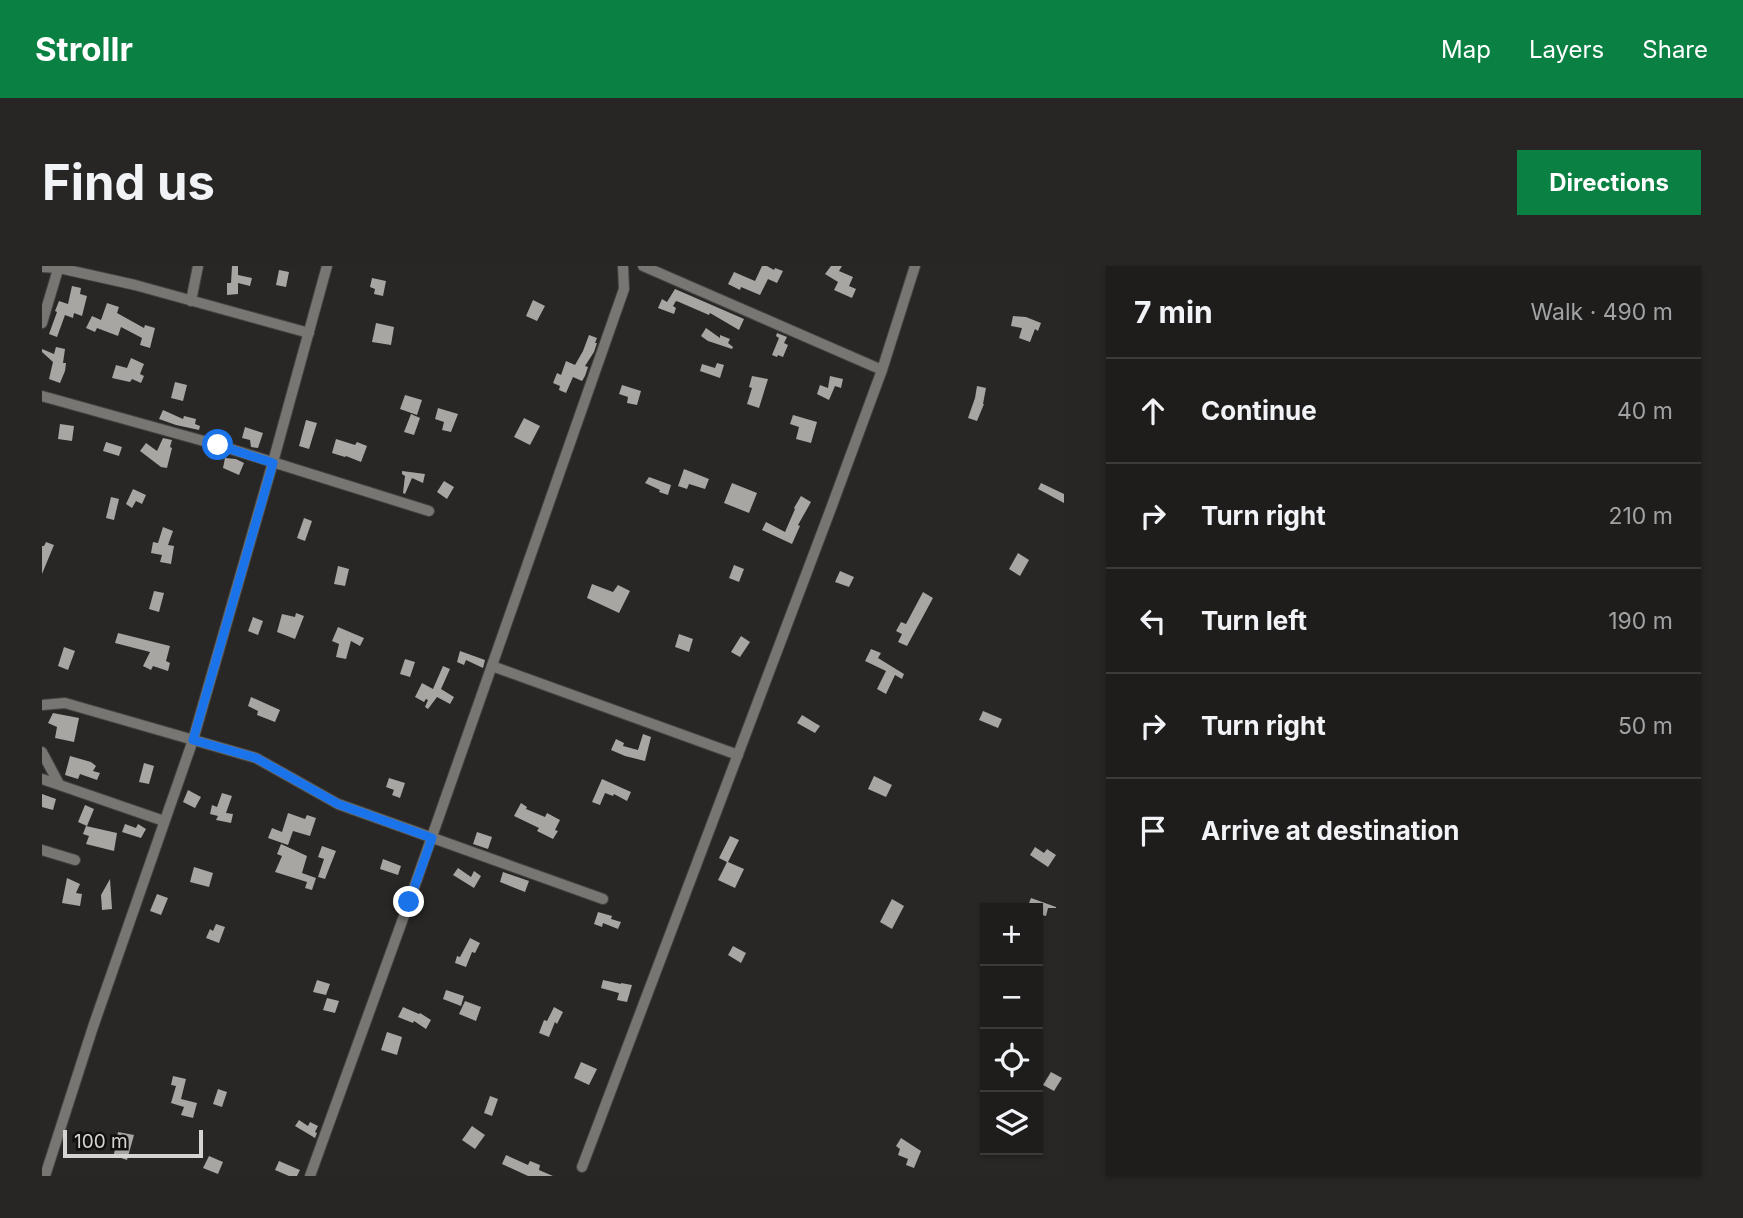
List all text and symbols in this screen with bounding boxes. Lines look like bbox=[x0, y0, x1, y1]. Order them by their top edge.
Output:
text: Strollr bbox=[35, 29, 133, 69]
text: Map bbox=[1441, 35, 1491, 64]
text: Layers bbox=[1529, 35, 1604, 64]
text: Share bbox=[1642, 35, 1708, 64]
button: Directions bbox=[1517, 150, 1701, 215]
text: Find us bbox=[42, 153, 215, 212]
text: 7 min bbox=[1134, 294, 1213, 330]
text: Walk · 490 m bbox=[1531, 298, 1673, 326]
icon: ahead bbox=[1134, 392, 1172, 430]
text: Continue bbox=[1201, 395, 1317, 426]
text: 40 m bbox=[1617, 397, 1673, 425]
route start bbox=[202, 429, 233, 460]
icon: right bbox=[1134, 497, 1172, 535]
text: Turn right bbox=[1201, 500, 1326, 531]
text: 210 m bbox=[1608, 502, 1673, 530]
icon: left bbox=[1134, 602, 1172, 640]
text: Turn left bbox=[1201, 605, 1307, 636]
text: 190 m bbox=[1608, 607, 1673, 635]
icon: right bbox=[1134, 707, 1172, 745]
text: Turn right bbox=[1201, 710, 1326, 741]
text: 50 m bbox=[1618, 712, 1673, 740]
icon: arrive bbox=[1134, 812, 1172, 850]
text: Arrive at destination bbox=[1201, 815, 1460, 846]
route end bbox=[393, 886, 424, 917]
map controls bbox=[980, 903, 1043, 1155]
button: + bbox=[980, 903, 1043, 966]
button: − bbox=[980, 966, 1043, 1029]
button: locate bbox=[980, 1029, 1043, 1092]
button: layers bbox=[980, 1092, 1043, 1155]
scale bar bbox=[63, 1127, 203, 1159]
text: 100 m bbox=[74, 1130, 128, 1153]

